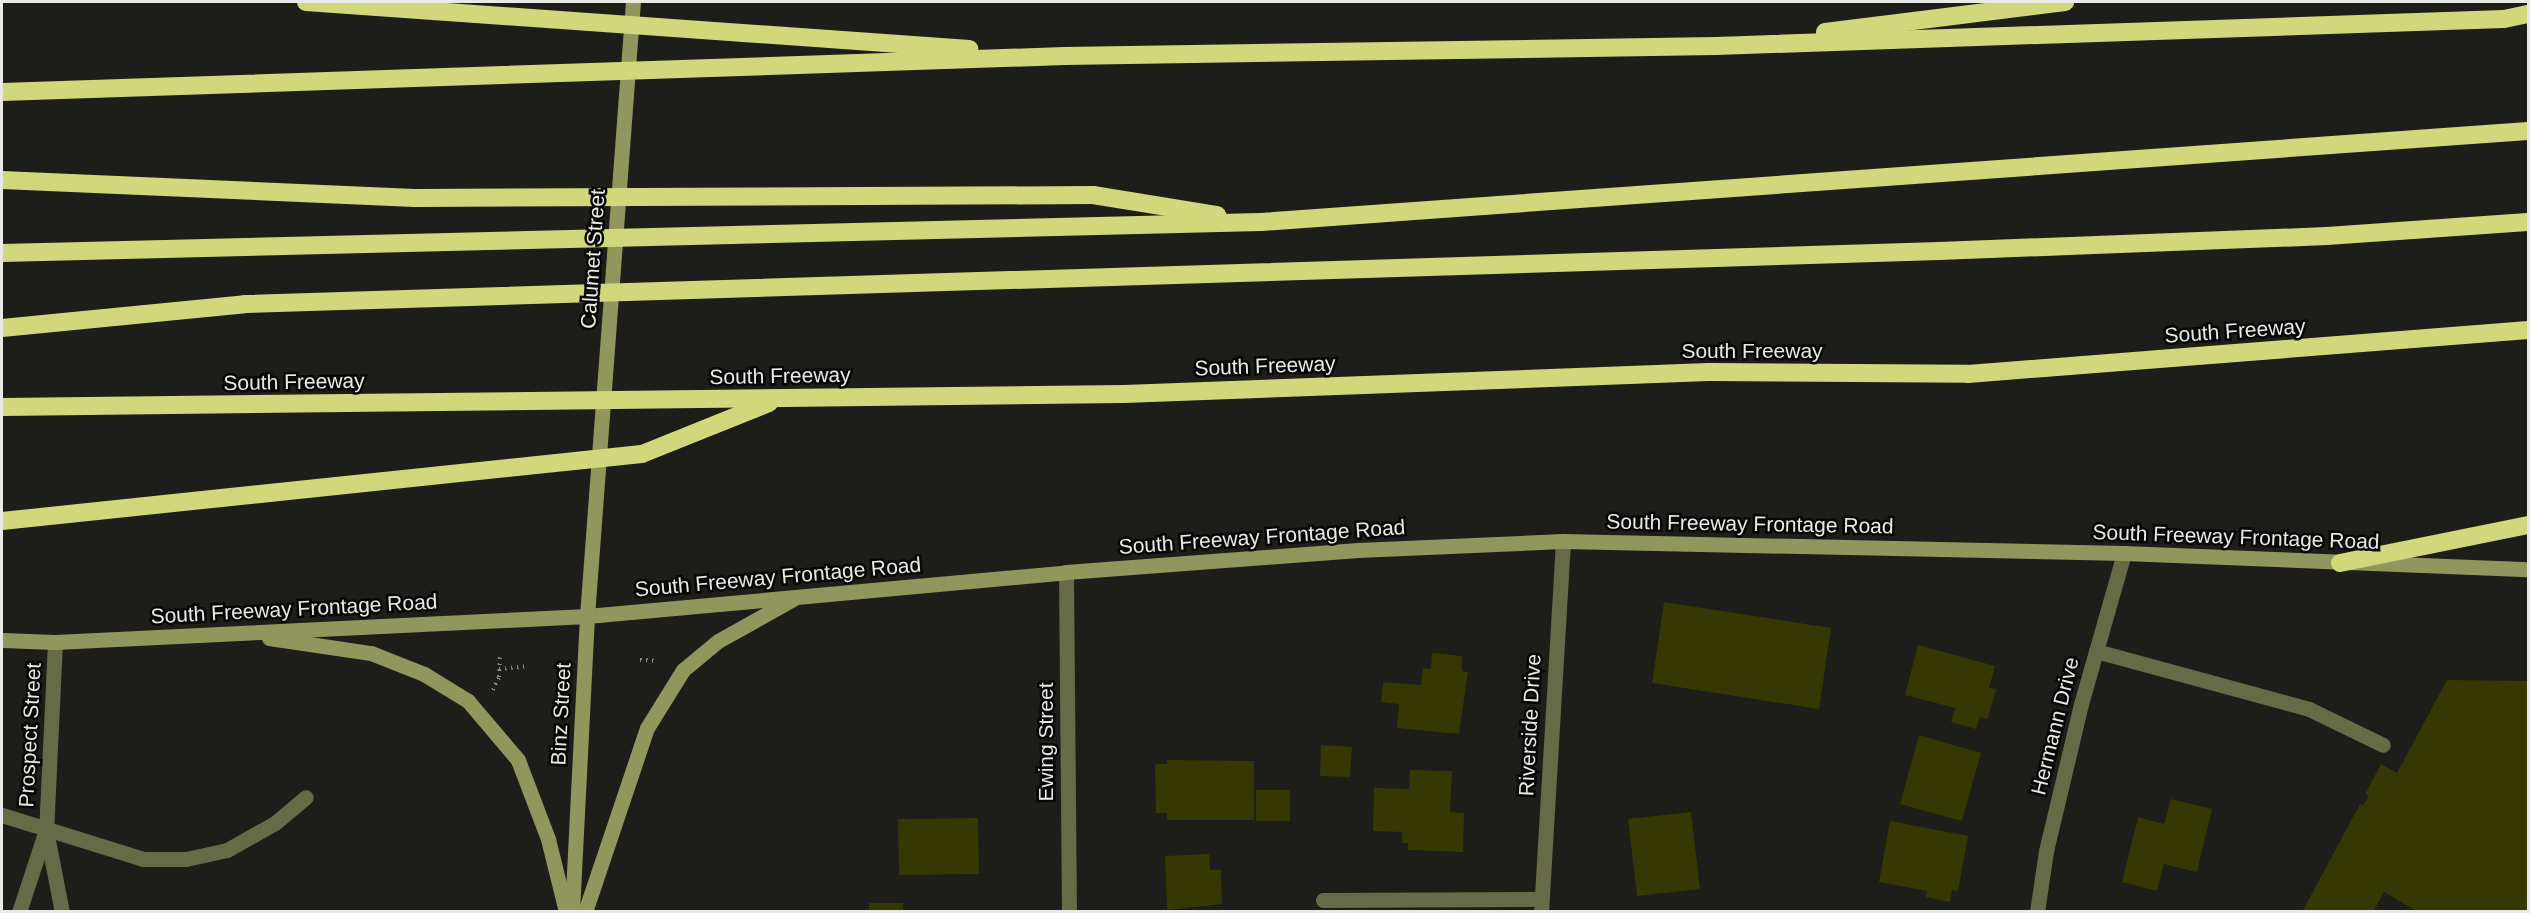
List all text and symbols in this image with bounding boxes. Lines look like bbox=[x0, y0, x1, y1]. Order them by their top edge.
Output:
street label: Calumet Street bbox=[576, 188, 610, 330]
street label: South Freeway bbox=[2164, 314, 2306, 348]
street label: South Freeway bbox=[1681, 338, 1823, 364]
street label: South Freeway bbox=[1194, 351, 1336, 381]
street label: South Freeway bbox=[709, 362, 851, 390]
street label: South Freeway bbox=[223, 368, 365, 396]
street label: South Freeway Frontage Road bbox=[1606, 509, 1894, 539]
street label: South Freeway Frontage Road bbox=[1118, 514, 1406, 560]
street label: South Freeway Frontage Road bbox=[2092, 519, 2380, 555]
street label: South Freeway Frontage Road bbox=[634, 552, 922, 602]
street label: South Freeway Frontage Road bbox=[150, 589, 438, 629]
street label: Riverside Drive bbox=[1514, 653, 1546, 797]
street label: Hermann Drive bbox=[2026, 654, 2084, 798]
street label: Prospect Street bbox=[14, 662, 46, 808]
street label: Binz Street bbox=[546, 662, 576, 766]
street label: Ewing Street bbox=[1033, 682, 1059, 802]

